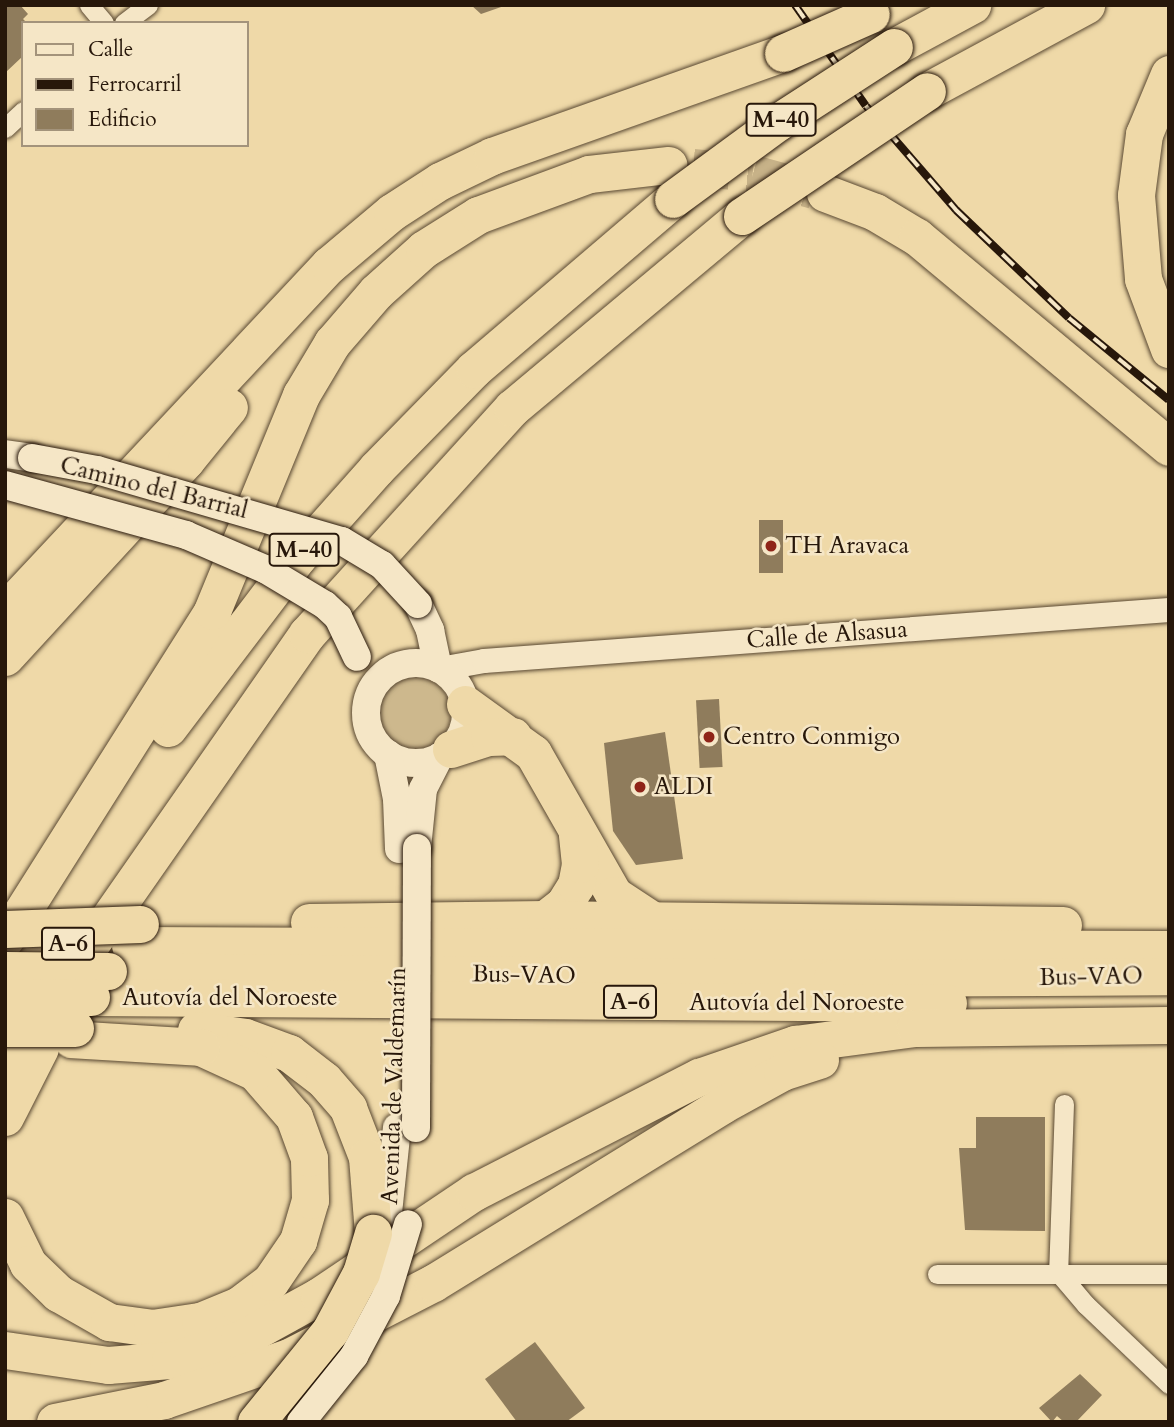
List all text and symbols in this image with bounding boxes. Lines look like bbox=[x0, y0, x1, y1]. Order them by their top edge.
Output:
legend bbox=[21, 21, 248, 147]
text: Calle bbox=[88, 35, 133, 64]
text: Ferrocarril bbox=[88, 70, 181, 99]
road number: M-40 bbox=[744, 100, 818, 140]
text: Edificio bbox=[88, 105, 157, 134]
street label: Camino del Barrial bbox=[57, 451, 251, 525]
road number: M-40 bbox=[267, 530, 341, 570]
place label: TH Aravaca bbox=[785, 532, 909, 560]
marker: TH Aravaca bbox=[763, 538, 779, 554]
street label: Calle de Alsasua bbox=[745, 615, 909, 655]
place label: Centro Conmigo bbox=[723, 723, 900, 751]
marker: Centro Conmigo bbox=[701, 729, 717, 745]
place label: ALDI bbox=[654, 773, 713, 801]
marker: ALDI bbox=[632, 779, 648, 795]
road number: A-6 bbox=[40, 925, 96, 964]
street label: Bus-VAO bbox=[472, 960, 576, 990]
street label: Bus-VAO bbox=[1039, 962, 1143, 992]
street label: Avenida de Valdemarín bbox=[375, 967, 413, 1205]
road number: A-6 bbox=[602, 982, 658, 1021]
street label: Autovía del Noroeste bbox=[122, 984, 338, 1012]
street label: Autovía del Noroeste bbox=[689, 989, 905, 1017]

